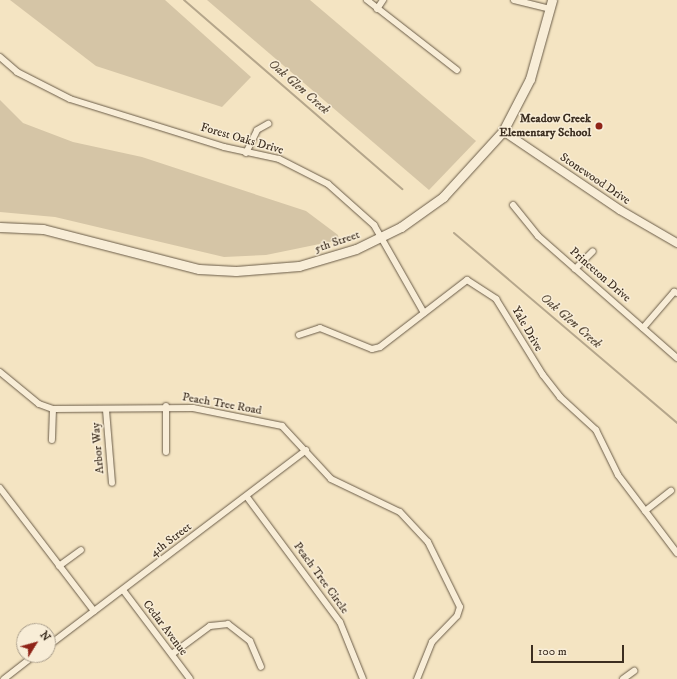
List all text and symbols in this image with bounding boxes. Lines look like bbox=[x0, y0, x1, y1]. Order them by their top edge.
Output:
water label: Oak Glen Creek bbox=[265, 56, 333, 118]
place label: Meadow Creek Elementary School bbox=[499, 112, 591, 140]
street label: Forest Oaks Drive bbox=[199, 120, 285, 158]
marker: Meadow Creek Elementary School bbox=[594, 121, 604, 131]
street label: Stonewood Drive bbox=[557, 150, 633, 208]
street label: 5th Street bbox=[312, 228, 362, 256]
street label: Princeton Drive bbox=[567, 245, 633, 305]
water label: Oak Glen Creek bbox=[537, 290, 605, 352]
street label: Yale Drive bbox=[508, 304, 546, 354]
street label: Peach Tree Road bbox=[181, 390, 263, 418]
street label: Arbor Way bbox=[89, 422, 107, 474]
street label: 4th Street bbox=[147, 520, 195, 560]
street label: Peach Tree Circle bbox=[290, 539, 352, 617]
street label: Cedar Avenue bbox=[139, 597, 191, 659]
north arrow bbox=[16, 623, 56, 663]
text: N bbox=[36, 629, 53, 644]
scale bar bbox=[533, 637, 626, 663]
text: 100 m bbox=[538, 644, 567, 659]

